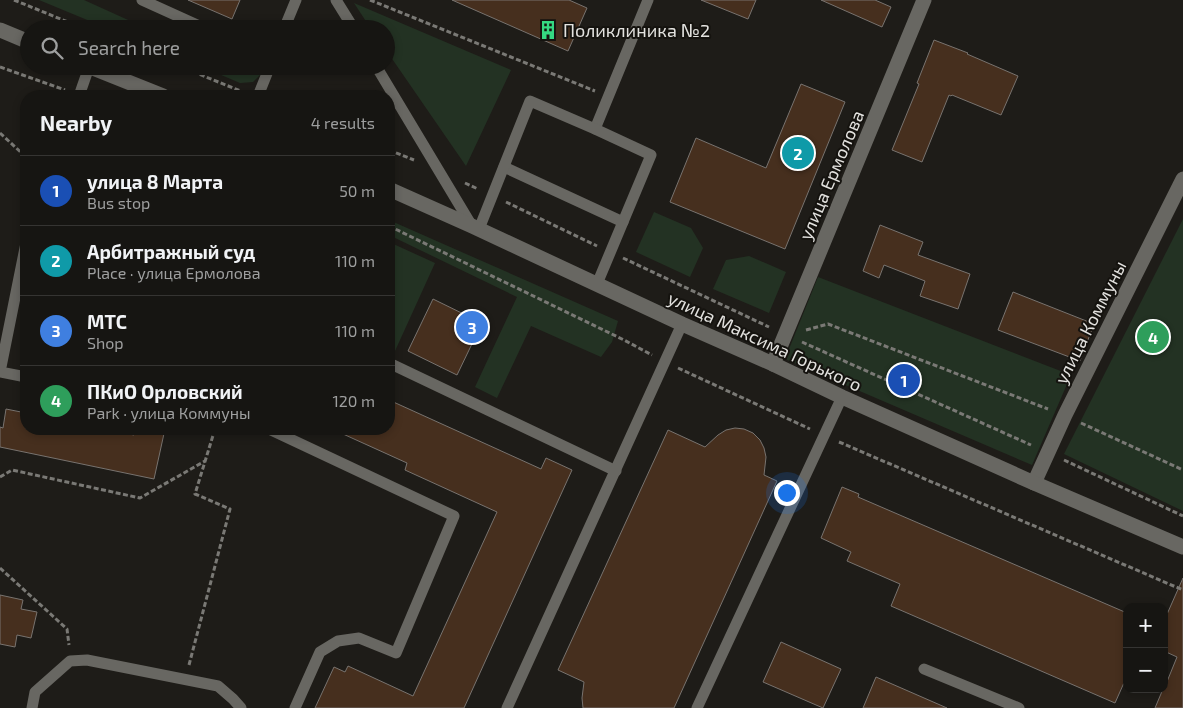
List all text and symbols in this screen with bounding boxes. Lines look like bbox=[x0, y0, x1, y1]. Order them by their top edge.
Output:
building icon: Поликлиника №2 bbox=[537, 19, 559, 41]
place label: Поликлиника №2 bbox=[563, 19, 710, 41]
search box bbox=[20, 20, 395, 75]
icon: search bbox=[38, 34, 66, 62]
text: Search here bbox=[78, 36, 180, 59]
street label: улица Ермолова bbox=[794, 107, 868, 243]
text: Nearby bbox=[40, 110, 112, 135]
text: 4 results bbox=[311, 113, 375, 132]
pin: 2 bbox=[782, 134, 814, 172]
text: улица 8 Марта bbox=[87, 170, 223, 193]
text: 1 bbox=[53, 181, 59, 200]
text: 50 m bbox=[339, 181, 375, 200]
text: Bus stop bbox=[87, 193, 150, 212]
text: Арбитражный суд bbox=[87, 240, 255, 263]
text: 2 bbox=[51, 251, 61, 270]
text: 110 m bbox=[335, 251, 375, 270]
street label: улица Коммуны bbox=[1050, 257, 1130, 387]
text: Place · улица Ермолова bbox=[87, 263, 260, 282]
street label: улица Максима Горького bbox=[665, 286, 865, 396]
pin: 3 bbox=[456, 308, 488, 346]
text: МТС bbox=[87, 310, 127, 333]
pin: 4 bbox=[1137, 318, 1169, 356]
text: 3 bbox=[51, 321, 61, 340]
text: 110 m bbox=[335, 321, 375, 340]
text: Shop bbox=[87, 333, 124, 352]
pin: 1 bbox=[888, 361, 920, 399]
text: ПКиО Орловский bbox=[87, 380, 243, 403]
text: 4 bbox=[51, 391, 61, 410]
text: 120 m bbox=[332, 391, 375, 410]
text: Park · улица Коммуны bbox=[87, 403, 251, 422]
your location bbox=[774, 480, 800, 506]
map controls bbox=[1123, 603, 1168, 693]
button: + bbox=[1123, 603, 1168, 648]
button: − bbox=[1123, 648, 1168, 693]

